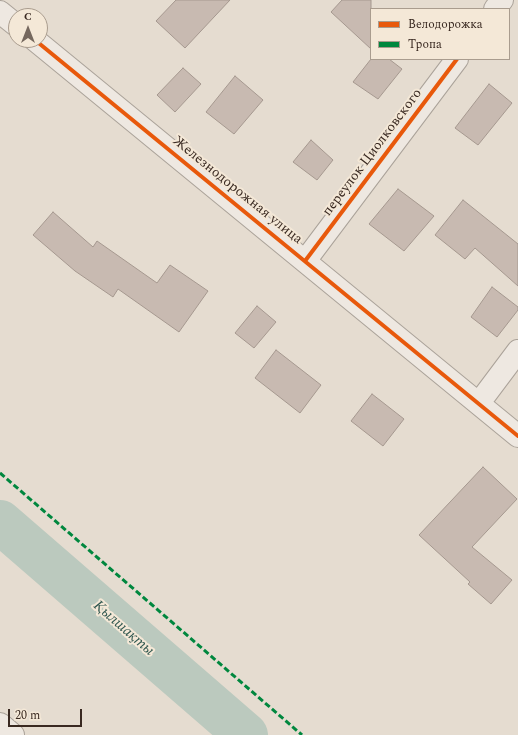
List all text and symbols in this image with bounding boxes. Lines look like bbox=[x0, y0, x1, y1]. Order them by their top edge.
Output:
north arrow bbox=[8, 8, 48, 48]
text: С bbox=[24, 8, 32, 25]
legend bbox=[370, 8, 510, 60]
text: Велодорожка bbox=[408, 15, 483, 34]
text: Тропа bbox=[408, 35, 442, 54]
street label: переулок Циолковского bbox=[320, 86, 426, 220]
street label: Железнодорожная улица bbox=[169, 133, 305, 249]
water label: Қылшақты bbox=[89, 598, 157, 660]
scale bar bbox=[10, 701, 84, 727]
text: 20 m bbox=[15, 706, 40, 725]

